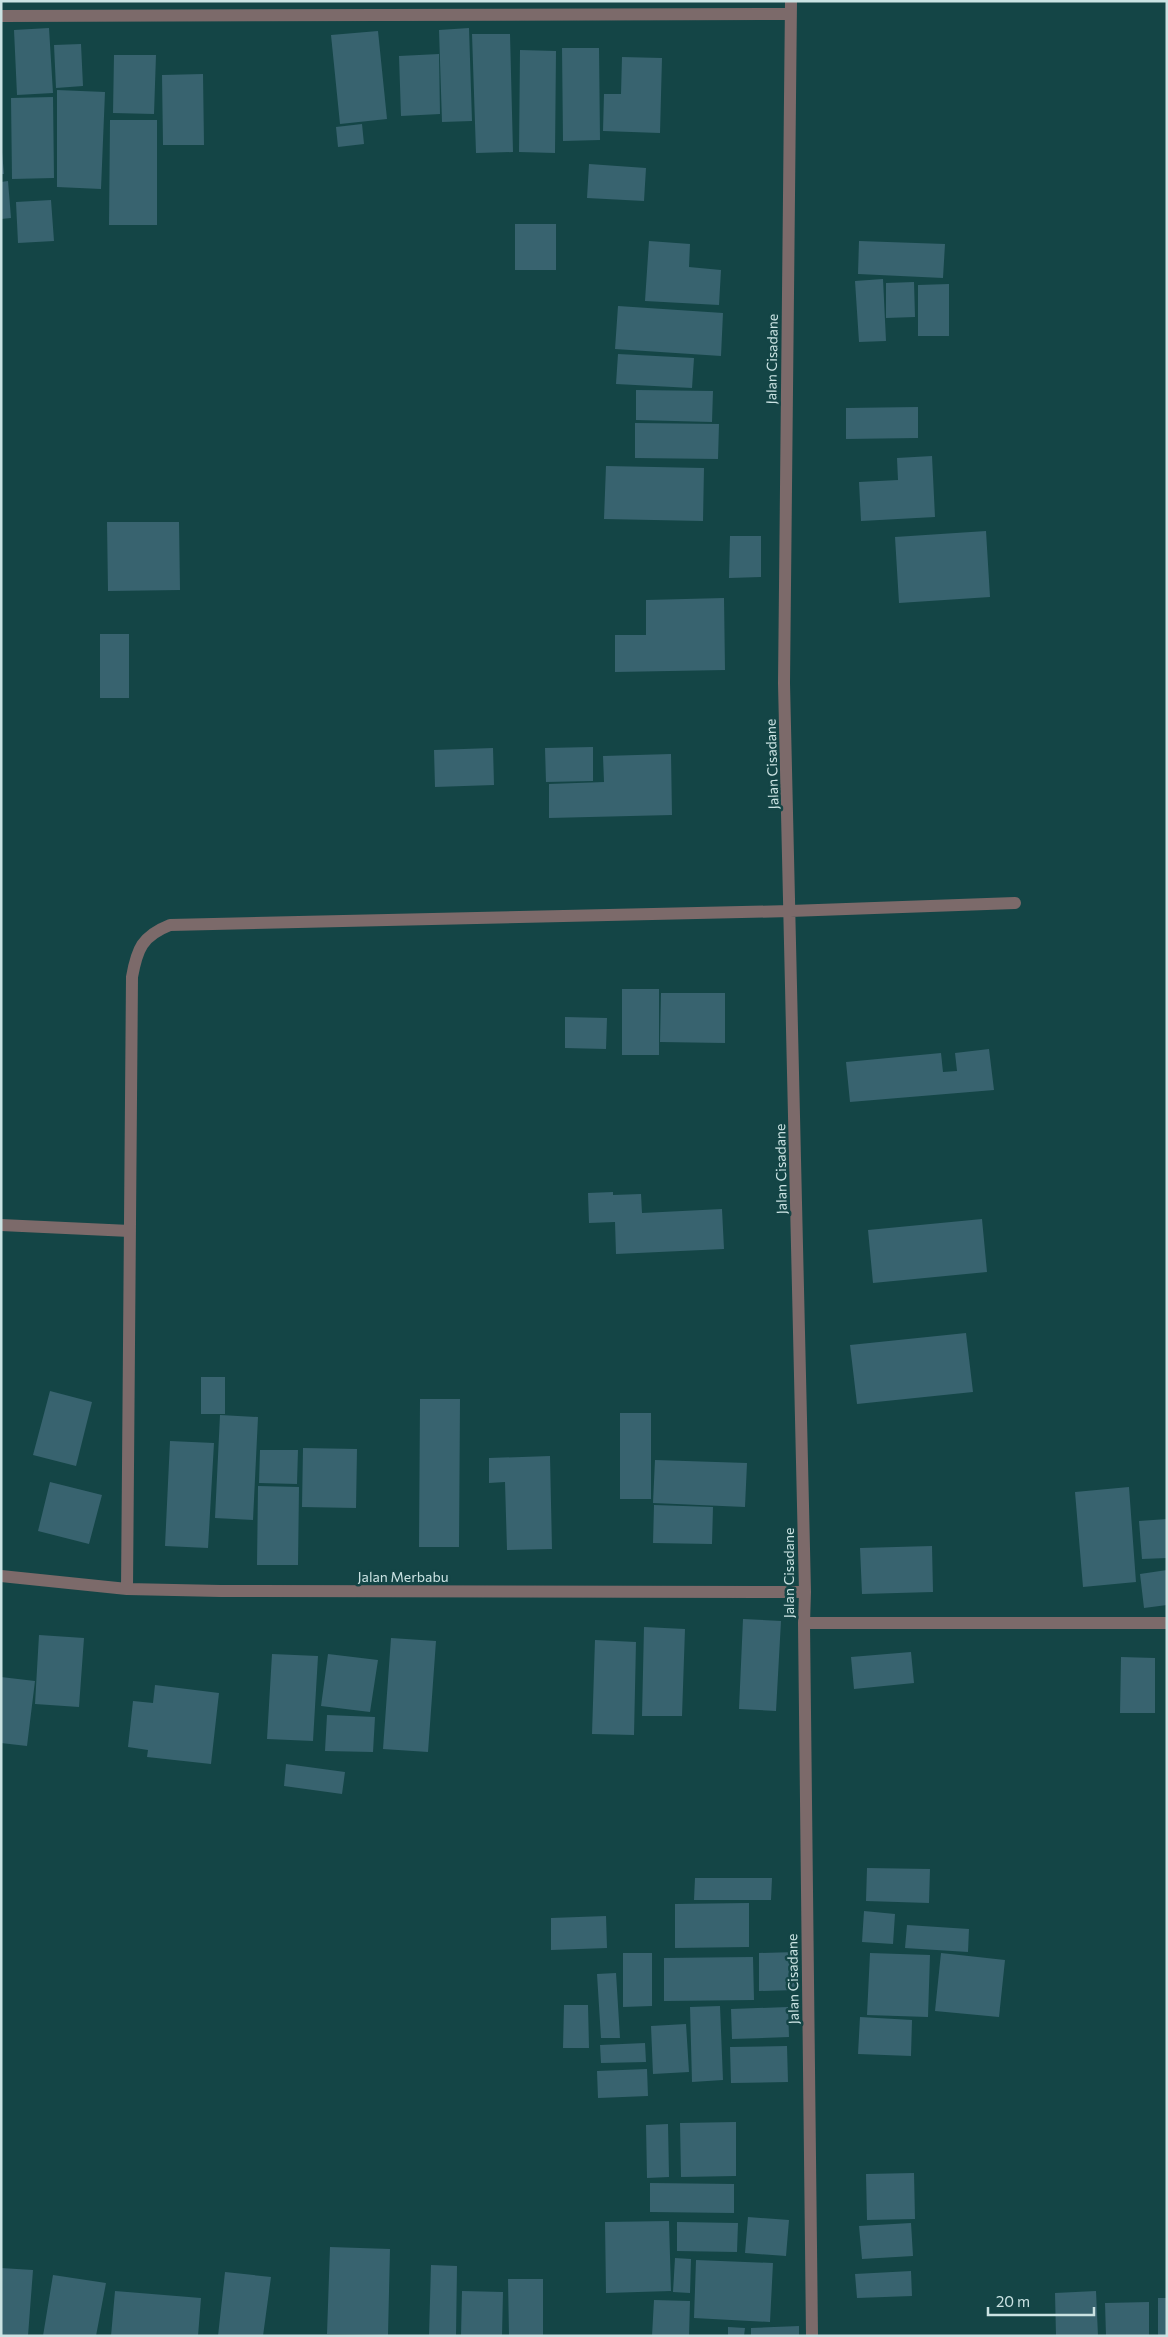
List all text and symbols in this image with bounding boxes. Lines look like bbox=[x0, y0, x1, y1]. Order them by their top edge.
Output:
street label: Jalan Cisadane bbox=[762, 314, 781, 404]
street label: Jalan Cisadane bbox=[761, 718, 782, 810]
street label: Jalan Cisadane bbox=[771, 1124, 790, 1214]
street label: Jalan Cisadane bbox=[780, 1528, 797, 1618]
street label: Jalan Merbabu bbox=[357, 1568, 449, 1585]
street label: Jalan Cisadane bbox=[783, 1934, 802, 2024]
scale bar bbox=[988, 2284, 1094, 2316]
text: 20 m bbox=[996, 2292, 1030, 2310]

